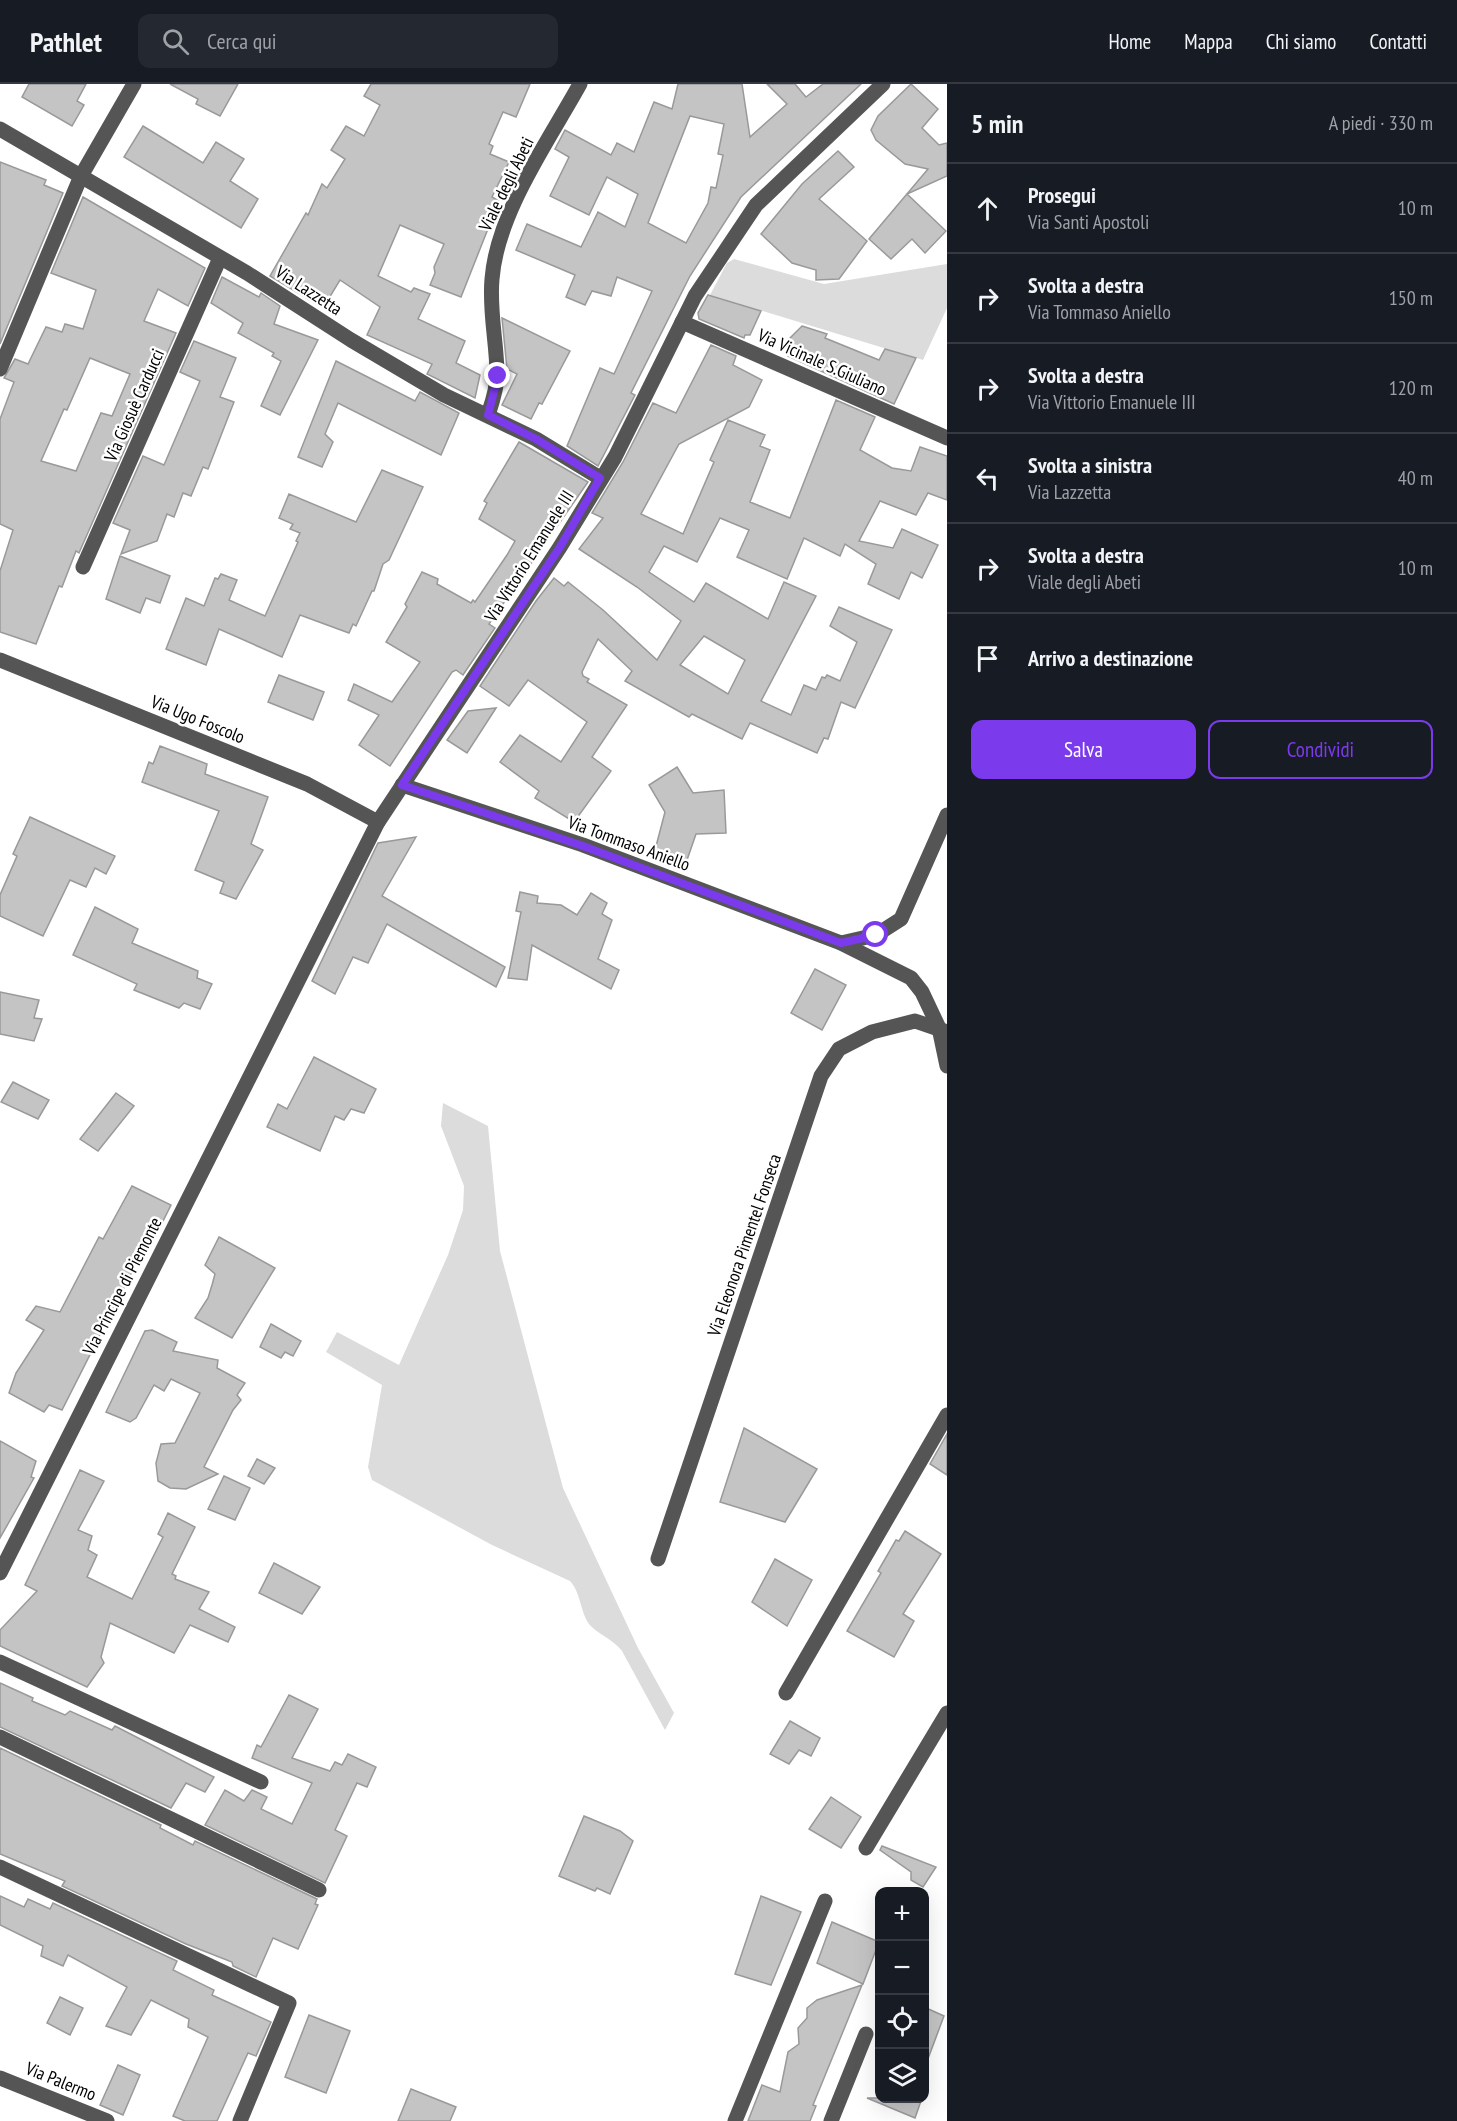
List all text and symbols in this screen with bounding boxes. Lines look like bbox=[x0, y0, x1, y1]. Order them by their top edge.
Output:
search box bbox=[138, 14, 558, 68]
text: Pathlet bbox=[30, 23, 102, 60]
icon: search bbox=[159, 25, 192, 58]
text: Cerca qui bbox=[207, 27, 277, 55]
text: Home bbox=[1109, 28, 1151, 55]
text: Mappa bbox=[1184, 28, 1233, 55]
text: Chi siamo bbox=[1266, 28, 1336, 55]
text: Contatti bbox=[1369, 28, 1427, 55]
text: 5 min bbox=[971, 107, 1024, 140]
text: A piedi · 330 m bbox=[1329, 110, 1433, 136]
street label: Viale degli Abeti bbox=[473, 133, 539, 236]
text: Prosegui bbox=[1028, 181, 1096, 209]
icon: ahead bbox=[971, 192, 1004, 225]
text: 10 m bbox=[1398, 195, 1433, 221]
text: Via Santi Apostoli bbox=[1028, 209, 1149, 235]
street label: Via Lazzetta bbox=[270, 259, 347, 320]
text: Svolta a destra bbox=[1028, 271, 1144, 299]
icon: right bbox=[971, 282, 1004, 315]
text: 150 m bbox=[1389, 285, 1433, 311]
text: Via Tommaso Aniello bbox=[1028, 299, 1171, 325]
street label: Via Vicinale S.Giuliano bbox=[753, 323, 890, 401]
street label: Via Giosuè Carducci bbox=[98, 345, 169, 466]
text: Svolta a destra bbox=[1028, 361, 1144, 389]
route end bbox=[484, 362, 510, 388]
icon: right bbox=[971, 372, 1004, 405]
text: 120 m bbox=[1389, 375, 1433, 401]
text: Via Vittorio Emanuele III bbox=[1028, 389, 1196, 415]
text: Svolta a sinistra bbox=[1028, 451, 1152, 479]
icon: left bbox=[971, 462, 1004, 495]
text: 40 m bbox=[1398, 465, 1433, 491]
text: Via Lazzetta bbox=[1028, 479, 1111, 505]
street label: Via Vittorio Emanuele III bbox=[479, 486, 579, 627]
text: Svolta a destra bbox=[1028, 541, 1144, 569]
icon: right bbox=[971, 552, 1004, 585]
text: 10 m bbox=[1398, 555, 1433, 581]
text: Viale degli Abeti bbox=[1028, 569, 1141, 595]
icon: arrive bbox=[971, 642, 1004, 675]
text: Arrivo a destinazione bbox=[1028, 644, 1193, 672]
street label: Via Ugo Foscolo bbox=[147, 689, 248, 748]
button: Salva bbox=[971, 720, 1196, 779]
button: Condividi bbox=[1208, 720, 1433, 779]
street label: Via Tommaso Aniello bbox=[564, 810, 694, 876]
route start bbox=[862, 921, 888, 947]
street label: Via Eleonora Pimentel Fonseca bbox=[702, 1151, 786, 1340]
street label: Via Principe di Piemonte bbox=[77, 1213, 167, 1360]
map controls bbox=[875, 1887, 929, 2103]
button: + bbox=[875, 1887, 929, 1941]
button: − bbox=[875, 1941, 929, 1995]
button: locate bbox=[875, 1995, 929, 2049]
button: layers bbox=[875, 2049, 929, 2103]
street label: Via Palermo bbox=[21, 2056, 100, 2106]

